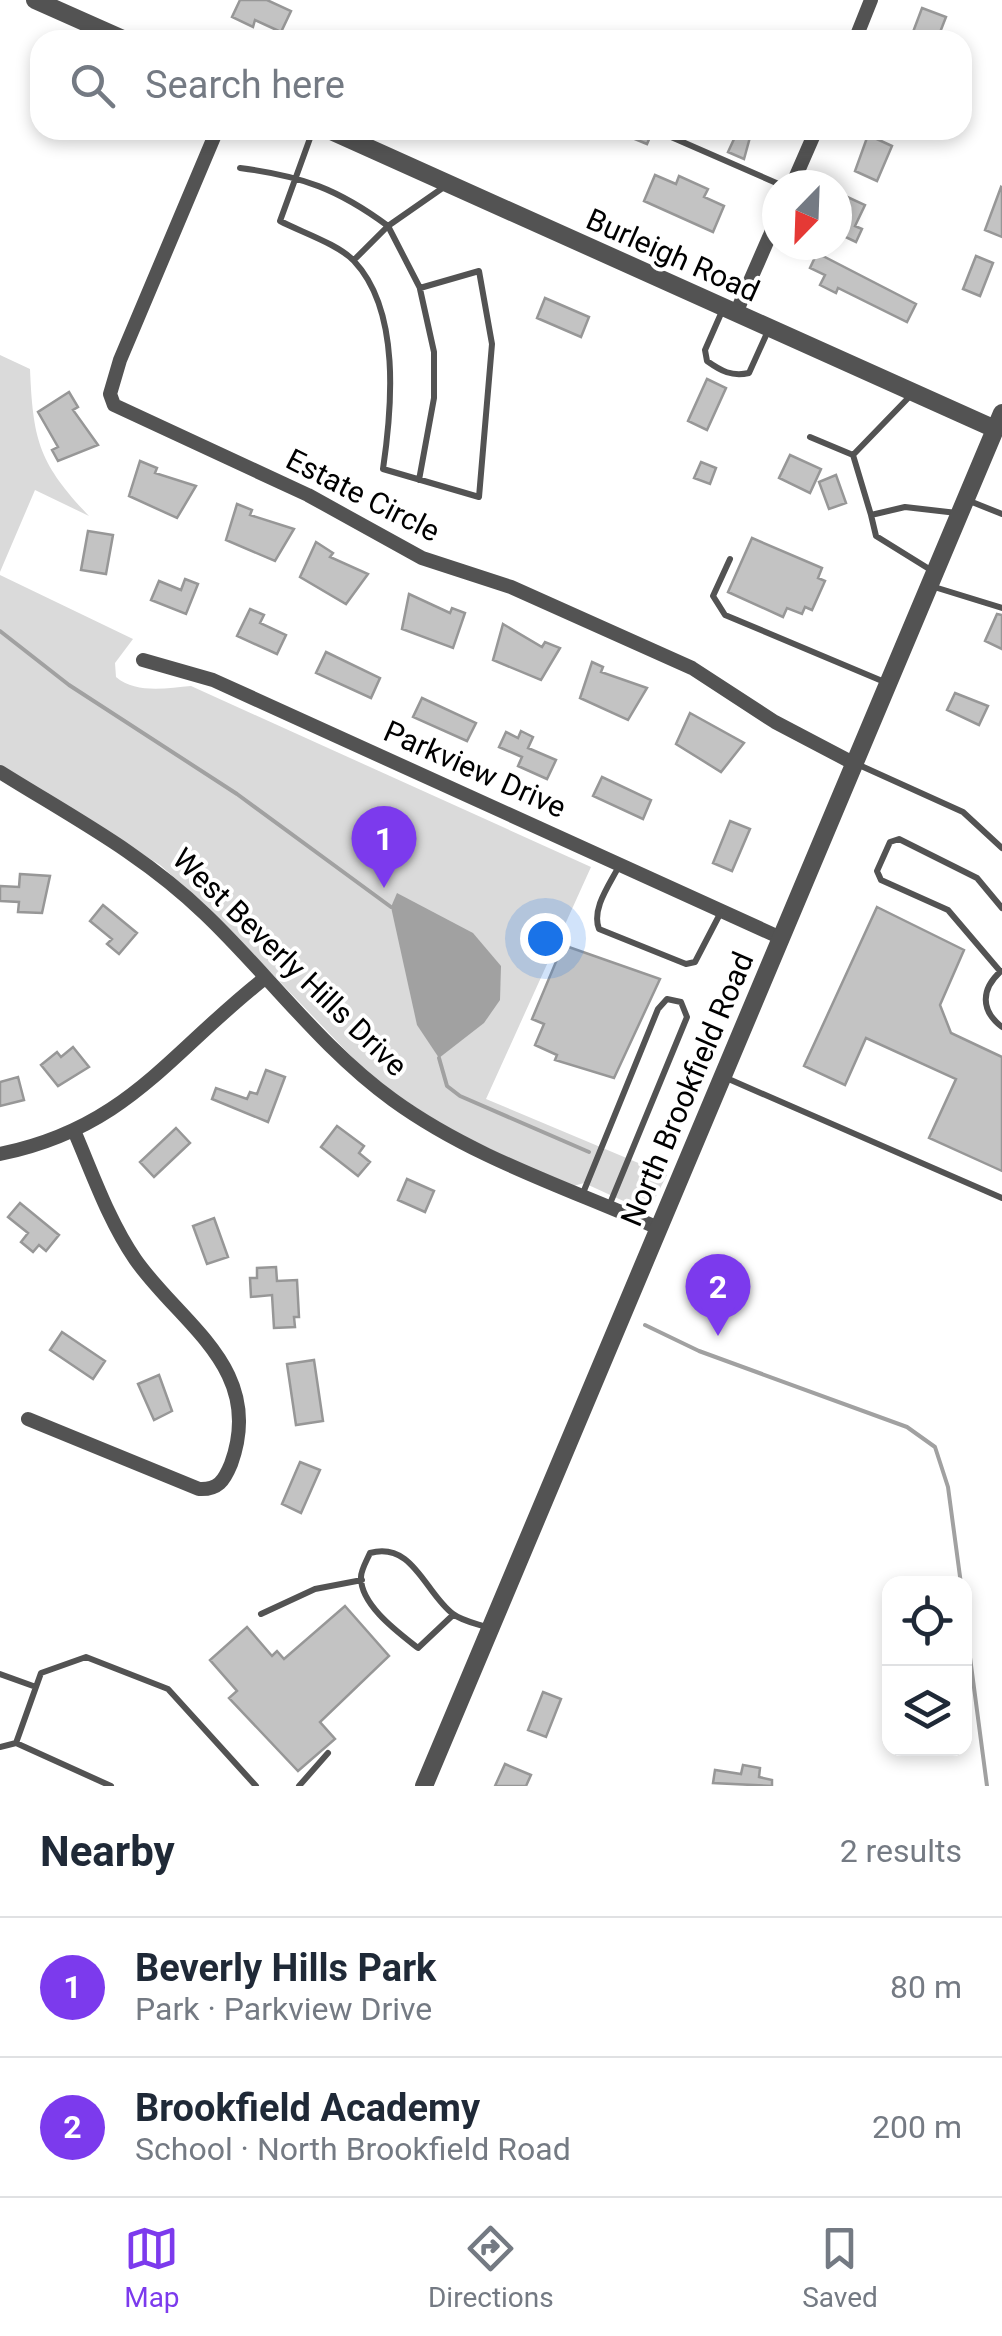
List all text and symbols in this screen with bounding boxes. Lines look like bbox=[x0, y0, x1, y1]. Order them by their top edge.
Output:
search box bbox=[30, 30, 972, 140]
icon: search bbox=[65, 58, 120, 113]
text: Search here bbox=[145, 63, 345, 107]
north arrow bbox=[762, 170, 852, 260]
street label: Burleigh Road bbox=[581, 201, 765, 309]
street label: Estate Circle bbox=[280, 441, 446, 549]
street label: Parkview Drive bbox=[379, 713, 571, 825]
pin: 1 bbox=[352, 806, 416, 888]
street label: West Beverly Hills Drive bbox=[166, 841, 414, 1083]
your location bbox=[520, 913, 571, 964]
street label: North Brookfield Road bbox=[613, 947, 761, 1231]
pin: 2 bbox=[686, 1254, 750, 1336]
map controls bbox=[882, 1576, 972, 1756]
button: locate bbox=[882, 1576, 972, 1666]
button: layers bbox=[882, 1666, 972, 1756]
text: Nearby bbox=[40, 1827, 175, 1876]
text: 2 results bbox=[840, 1832, 962, 1870]
text: Beverly Hills Park bbox=[135, 1946, 436, 1990]
text: 1 bbox=[63, 1968, 82, 2006]
text: 80 m bbox=[890, 1968, 962, 2006]
text: Park · Parkview Drive bbox=[135, 1990, 432, 2028]
text: Brookfield Academy bbox=[135, 2086, 480, 2130]
text: 2 bbox=[63, 2108, 82, 2146]
text: 200 m bbox=[872, 2108, 962, 2146]
text: School · North Brookfield Road bbox=[135, 2130, 571, 2168]
tab: Map bbox=[124, 2221, 180, 2314]
tab: Directions bbox=[428, 2221, 554, 2314]
tab: Saved bbox=[802, 2221, 878, 2314]

